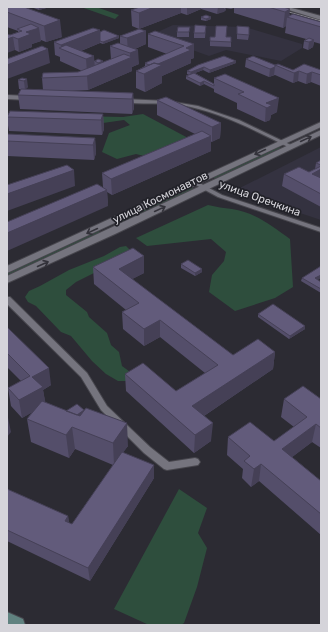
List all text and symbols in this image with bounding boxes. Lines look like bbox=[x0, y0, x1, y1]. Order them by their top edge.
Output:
one-way arrow bbox=[299, 135, 311, 142]
one-way arrow bbox=[254, 148, 266, 156]
street label: улица Космонавтов bbox=[110, 169, 210, 226]
street label: улица Оречкина bbox=[217, 178, 302, 219]
one-way arrow bbox=[154, 205, 166, 212]
one-way arrow bbox=[86, 228, 98, 235]
one-way arrow bbox=[36, 260, 48, 267]

